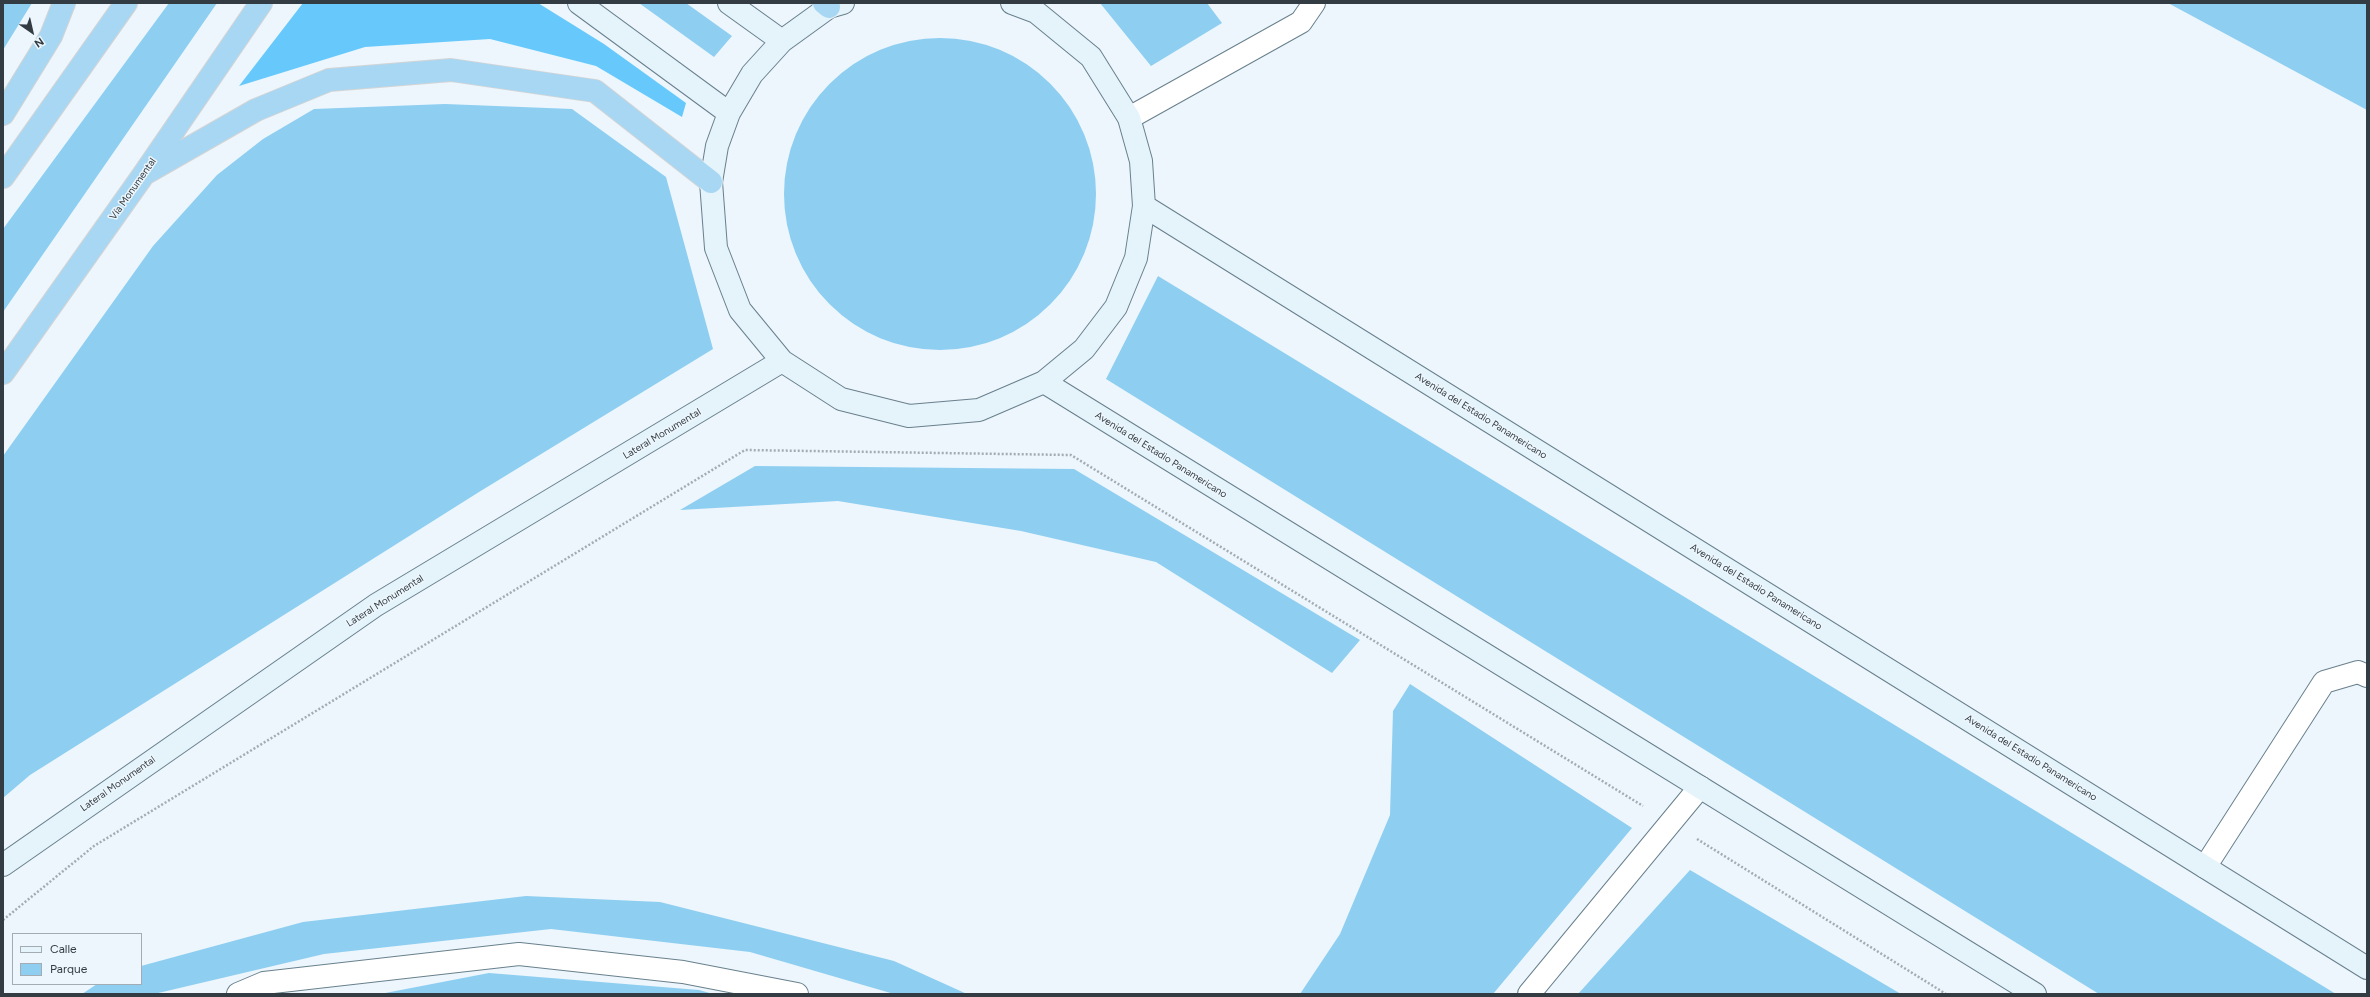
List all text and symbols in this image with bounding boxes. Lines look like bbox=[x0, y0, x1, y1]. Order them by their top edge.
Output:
north arrow bbox=[12, 12, 52, 52]
text: N bbox=[32, 35, 46, 50]
street label: Vía Monumental bbox=[107, 156, 159, 222]
street label: Avenida del Estadio Panamericano bbox=[1413, 370, 1549, 462]
street label: Lateral Monumental bbox=[621, 406, 703, 462]
street label: Avenida del Estadio Panamericano bbox=[1093, 409, 1229, 501]
street label: Avenida del Estadio Panamericano bbox=[1688, 541, 1824, 633]
street label: Lateral Monumental bbox=[344, 572, 426, 630]
street label: Avenida del Estadio Panamericano bbox=[1963, 712, 2099, 804]
street label: Lateral Monumental bbox=[78, 754, 158, 814]
legend bbox=[12, 933, 142, 985]
text: Calle bbox=[50, 942, 77, 956]
text: Parque bbox=[50, 962, 87, 976]

